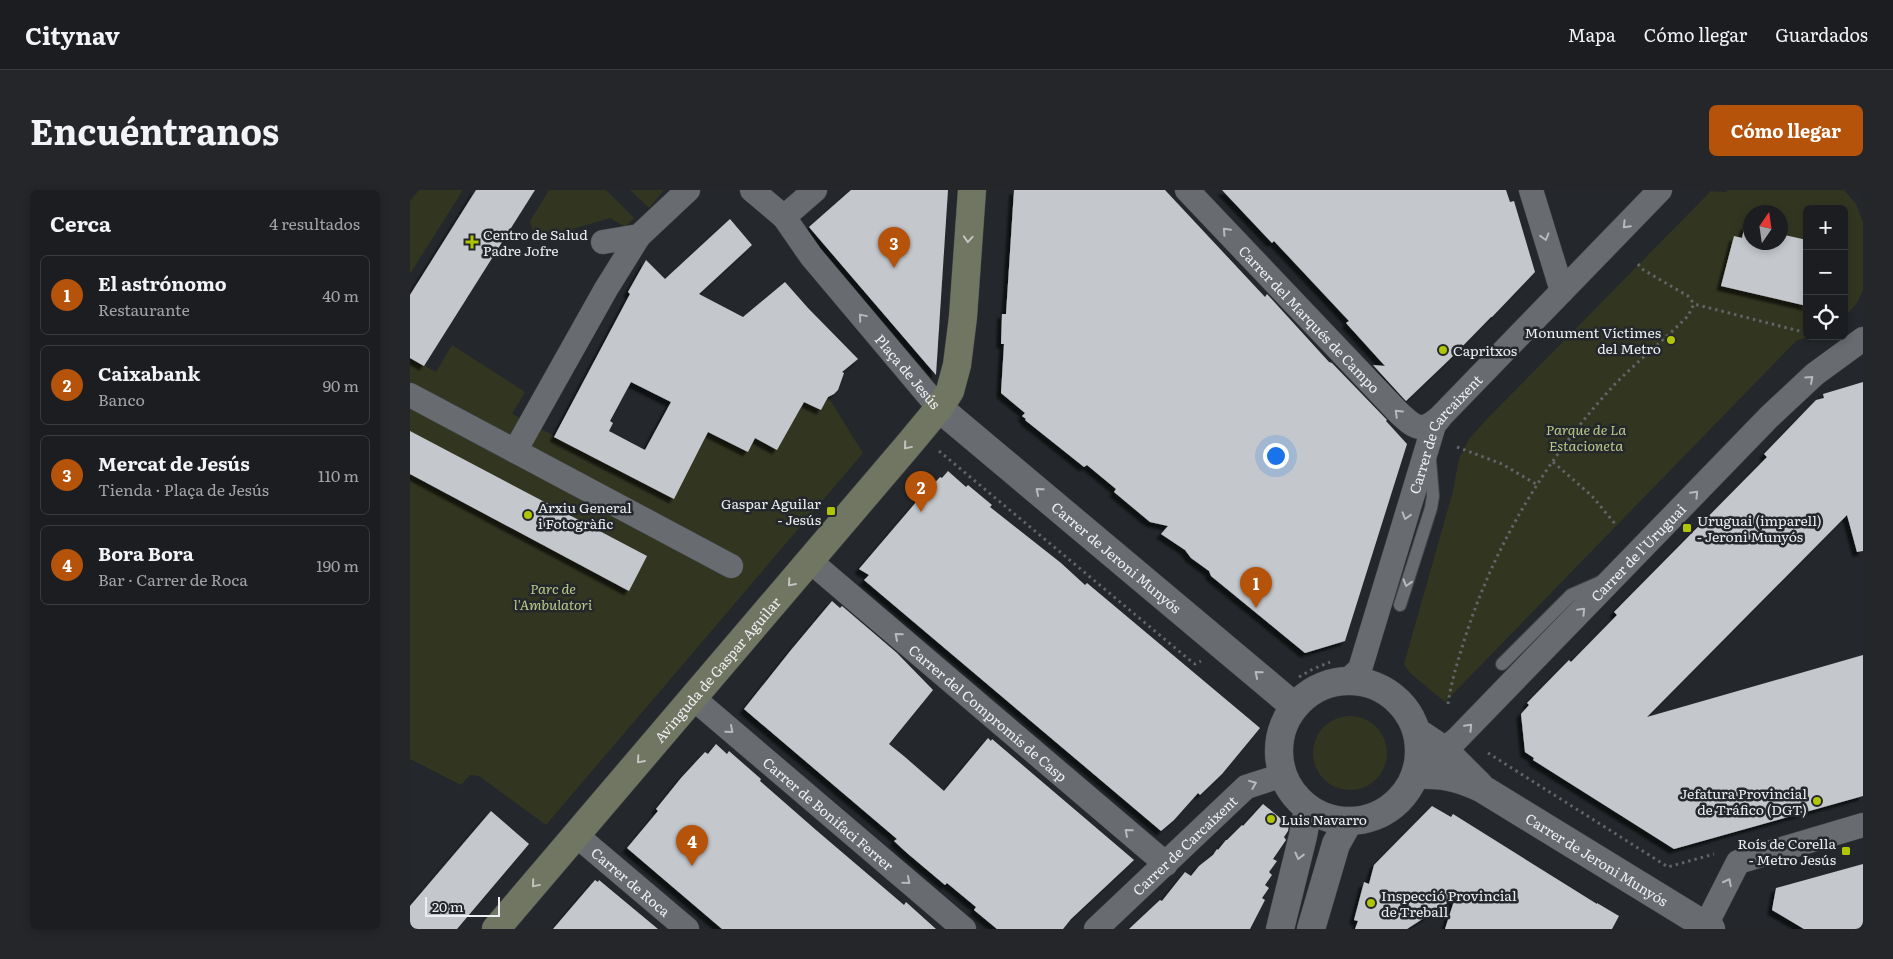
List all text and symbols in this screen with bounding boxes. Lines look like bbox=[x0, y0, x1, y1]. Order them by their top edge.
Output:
text: Citynav bbox=[25, 17, 120, 52]
text: Mapa bbox=[1568, 21, 1616, 48]
text: Cómo llegar bbox=[1644, 21, 1747, 48]
text: Guardados bbox=[1775, 21, 1868, 48]
text: Encuéntranos bbox=[30, 104, 279, 156]
button: Cómo llegar bbox=[1709, 105, 1863, 156]
north arrow bbox=[1743, 205, 1788, 250]
map controls bbox=[1803, 205, 1848, 340]
button: + bbox=[1803, 205, 1848, 250]
text: Cerca bbox=[50, 207, 111, 238]
text: 4 resultados bbox=[269, 211, 360, 235]
one-way arrow bbox=[1623, 219, 1632, 228]
place label: Centro de Salud Padre Jofre bbox=[483, 224, 588, 260]
pin: 3 bbox=[878, 227, 910, 268]
one-way arrow bbox=[1223, 228, 1232, 237]
one-way arrow bbox=[1539, 232, 1549, 240]
marker: Centro de Salud Padre Jofre bbox=[465, 235, 479, 249]
one-way arrow bbox=[963, 235, 974, 243]
street label: Carrer del Marqués de Campo bbox=[1235, 241, 1385, 397]
button: − bbox=[1803, 250, 1848, 295]
text: El astrónomo bbox=[98, 269, 227, 297]
text: 1 bbox=[64, 283, 70, 307]
text: 40 m bbox=[322, 283, 359, 307]
button: locate bbox=[1803, 295, 1848, 340]
text: Restaurante bbox=[98, 297, 190, 321]
one-way arrow bbox=[859, 314, 868, 323]
place label: Monument Víctimes del Metro bbox=[1524, 322, 1661, 358]
street label: Plaça de Jesús bbox=[871, 330, 945, 413]
marker: Monument Víctimes del Metro bbox=[1665, 334, 1677, 346]
place label: Capritxos bbox=[1453, 340, 1517, 360]
marker: Capritxos bbox=[1437, 344, 1449, 356]
text: Caixabank bbox=[98, 359, 200, 387]
street label: Carrer de Carcaixent bbox=[1404, 370, 1486, 496]
text: 2 bbox=[63, 373, 71, 397]
text: 90 m bbox=[323, 373, 359, 397]
one-way arrow bbox=[1804, 376, 1813, 385]
text: Banco bbox=[98, 387, 145, 411]
one-way arrow bbox=[1395, 410, 1404, 419]
park label: Parque de La Estacioneta bbox=[1546, 419, 1626, 455]
one-way arrow bbox=[904, 440, 913, 449]
your location bbox=[1263, 443, 1289, 469]
text: Mercat de Jesús bbox=[98, 449, 250, 477]
text: 3 bbox=[63, 463, 71, 487]
text: 110 m bbox=[318, 463, 359, 487]
pin: 2 bbox=[905, 471, 937, 512]
text: Tienda · Plaça de Jesús bbox=[98, 477, 269, 501]
one-way arrow bbox=[1036, 489, 1045, 497]
one-way arrow bbox=[1689, 491, 1698, 500]
place label: Gaspar Aguilar - Jesús bbox=[721, 493, 821, 529]
place label: Arxiu General i Fotogràfic bbox=[538, 497, 632, 533]
street label: Carrer de Jeroni Munyós bbox=[1048, 497, 1186, 617]
street label: Carrer de l'Uruguai bbox=[1586, 499, 1690, 605]
marker: Gaspar Aguilar - Jesús bbox=[825, 505, 837, 517]
marker: Arxiu General i Fotogràfic bbox=[522, 509, 534, 521]
place label: Uruguai (imparell) - Jeroni Munyós bbox=[1697, 510, 1822, 546]
one-way arrow bbox=[1401, 511, 1411, 519]
marker: Uruguai (imparell) - Jeroni Munyós bbox=[1681, 522, 1693, 534]
text: Bora Bora bbox=[98, 539, 194, 567]
text: 4 bbox=[62, 553, 72, 577]
text: 190 m bbox=[316, 553, 359, 577]
text: Bar · Carrer de Roca bbox=[98, 567, 248, 591]
pin: 1 bbox=[1240, 567, 1272, 608]
one-way arrow bbox=[788, 577, 797, 586]
park label: Parc de l'Ambulatori bbox=[514, 578, 593, 614]
one-way arrow bbox=[1403, 578, 1413, 586]
street label: Avinguda de Gaspar Aguilar bbox=[649, 592, 785, 747]
one-way arrow bbox=[1576, 607, 1585, 616]
one-way arrow bbox=[895, 632, 904, 641]
street label: Carrer del Compromís de Casp bbox=[905, 640, 1072, 786]
one-way arrow bbox=[1254, 671, 1263, 680]
one-way arrow bbox=[725, 724, 734, 733]
one-way arrow bbox=[1463, 724, 1472, 733]
street label: Carrer de Bonifaci Ferrer bbox=[759, 752, 898, 875]
one-way arrow bbox=[638, 754, 646, 763]
one-way arrow bbox=[1248, 780, 1257, 791]
place label: Jefatura Provincial de Tráfico (DGT) bbox=[1680, 783, 1807, 819]
street label: Carrer de Carcaixent bbox=[1128, 790, 1242, 900]
marker: Jefatura Provincial de Tráfico (DGT) bbox=[1811, 795, 1823, 807]
street label: Carrer de Jeroni Munyós bbox=[1522, 808, 1672, 910]
place label: Luis Navarro bbox=[1281, 809, 1367, 829]
marker: Luis Navarro bbox=[1265, 813, 1277, 825]
pin: 4 bbox=[676, 825, 708, 866]
one-way arrow bbox=[1125, 829, 1134, 838]
place label: Roís de Corella - Metro Jesús bbox=[1737, 833, 1836, 869]
street label: Carrer de Roca bbox=[587, 842, 675, 921]
marker: Roís de Corella - Metro Jesús bbox=[1840, 845, 1852, 857]
one-way arrow bbox=[1294, 851, 1304, 859]
one-way arrow bbox=[901, 875, 910, 883]
one-way arrow bbox=[531, 878, 540, 887]
one-way arrow bbox=[1722, 878, 1732, 887]
place label: Inspecció Provincial de Treball bbox=[1381, 885, 1517, 921]
scale bar bbox=[425, 894, 500, 917]
text: 20 m bbox=[432, 896, 464, 916]
marker: Inspecció Provincial de Treball bbox=[1365, 897, 1377, 909]

